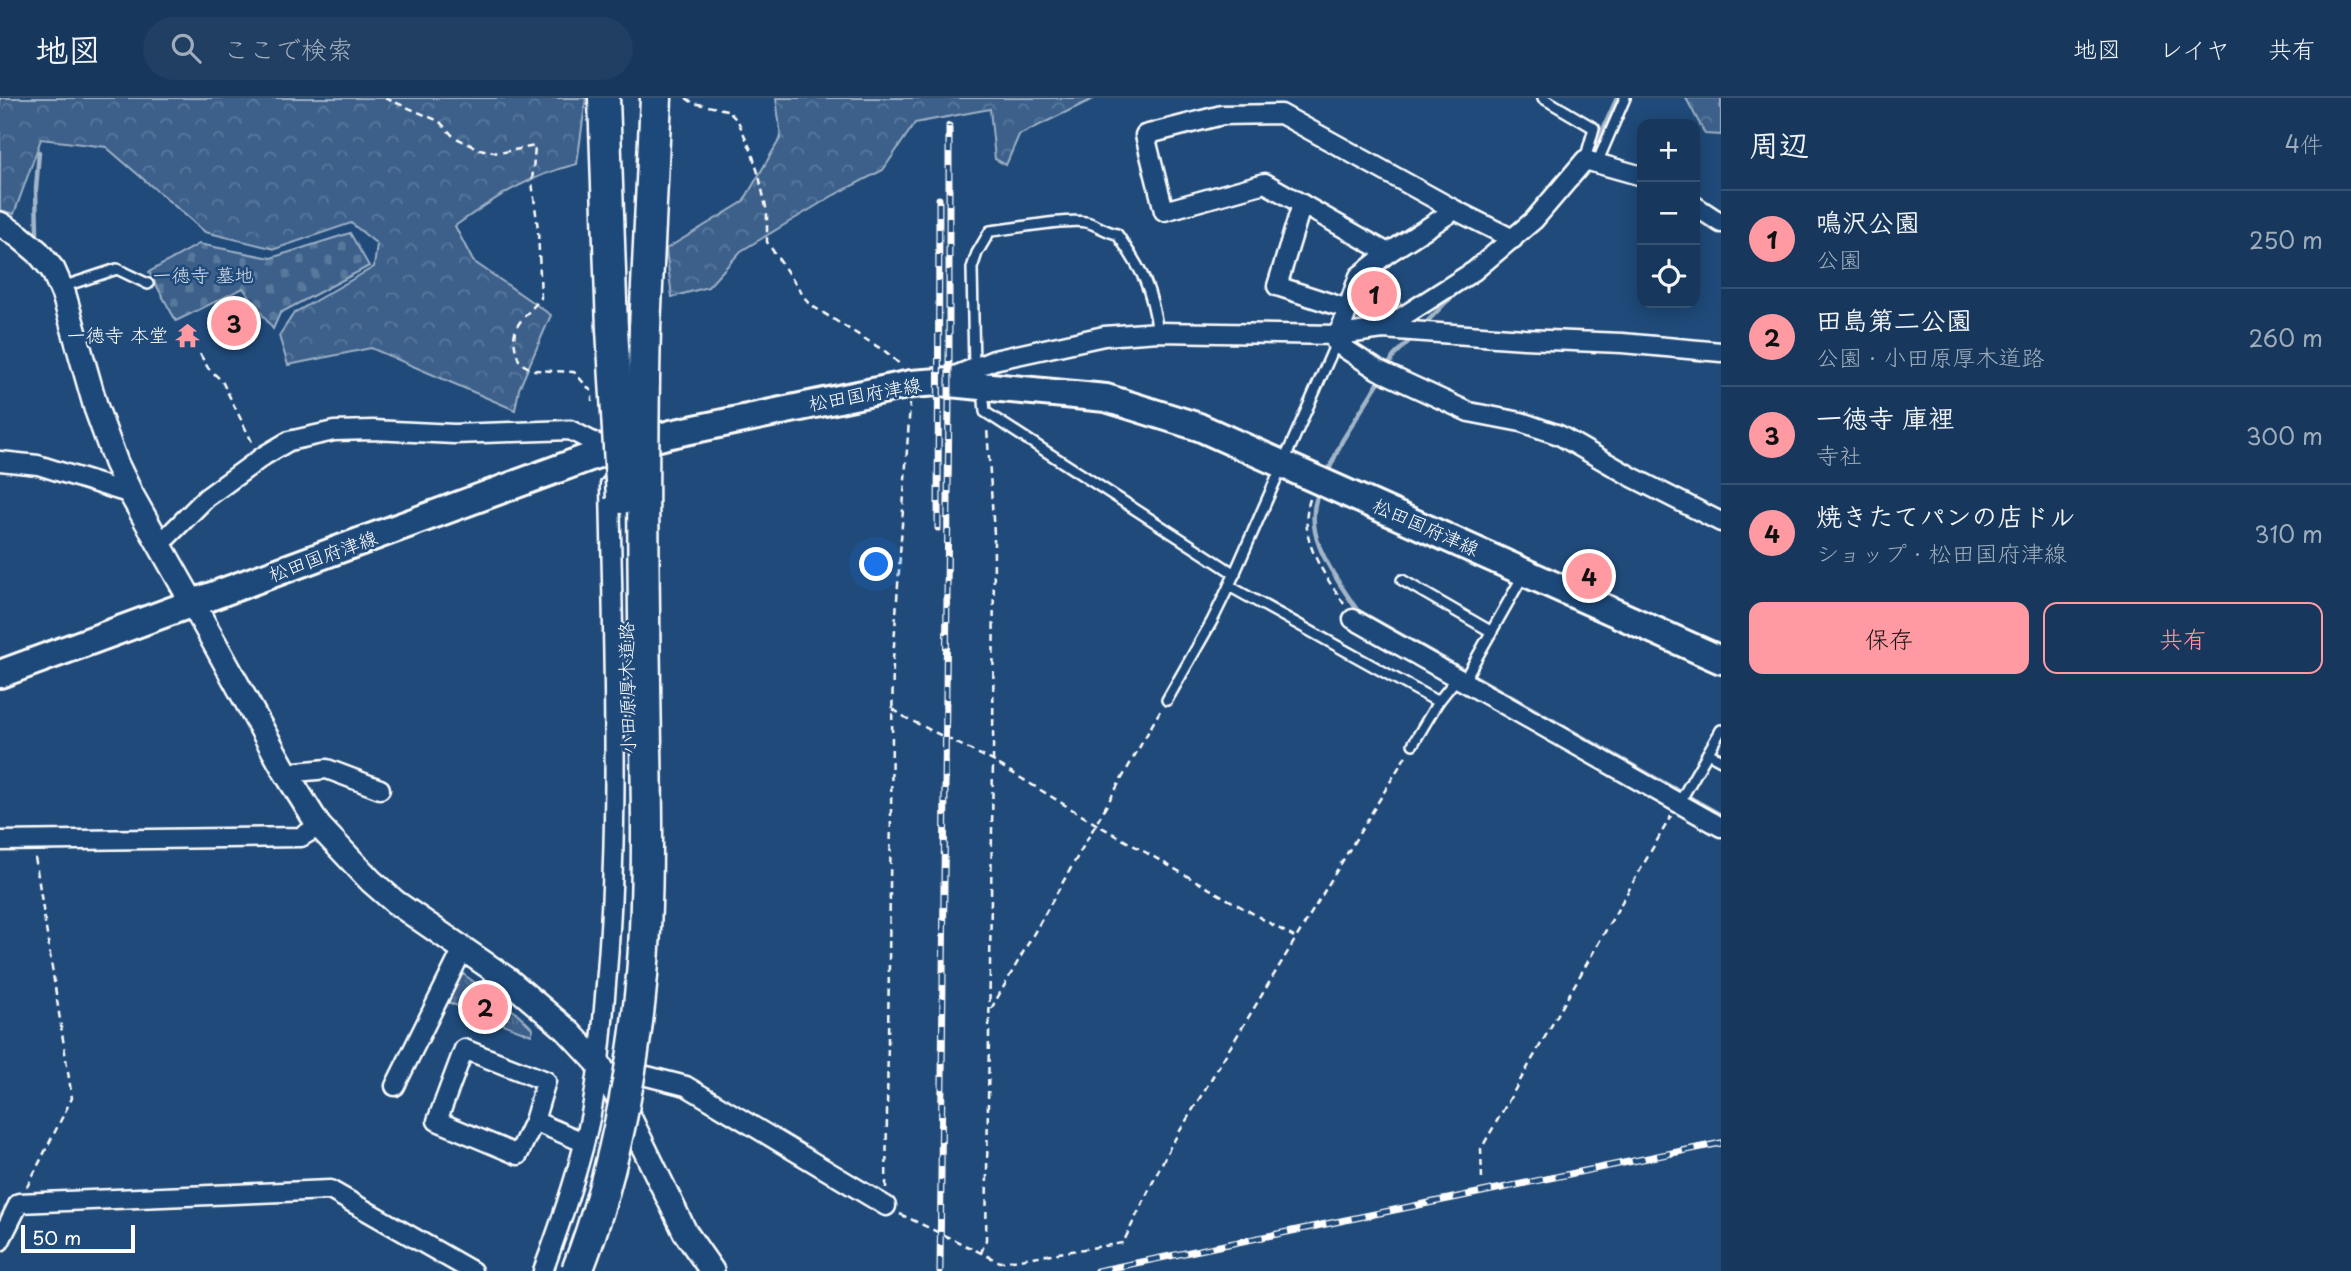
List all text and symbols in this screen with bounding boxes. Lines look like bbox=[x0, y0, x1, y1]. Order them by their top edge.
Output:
search box bbox=[143, 17, 633, 80]
text: 地図 bbox=[35, 23, 101, 73]
icon: search bbox=[167, 29, 205, 67]
text: ここで検索 bbox=[223, 29, 353, 68]
text: 地図 bbox=[2073, 30, 2121, 66]
text: レイヤ bbox=[2159, 30, 2230, 66]
text: 共有 bbox=[2268, 30, 2316, 66]
map controls bbox=[1637, 119, 1700, 308]
button: + bbox=[1637, 119, 1700, 182]
text: 周辺 bbox=[1749, 121, 1809, 166]
text: 4件 bbox=[2285, 126, 2323, 161]
button: − bbox=[1637, 182, 1700, 245]
text: 鳴沢公園 bbox=[1816, 202, 1920, 241]
text: 1 bbox=[1767, 222, 1778, 257]
text: 250 m bbox=[2249, 222, 2323, 257]
text: 公園 bbox=[1816, 241, 1862, 276]
button: locate bbox=[1637, 245, 1700, 308]
park label: 一徳寺 墓地 bbox=[152, 260, 254, 288]
pin: 1 bbox=[1351, 268, 1397, 320]
pin: 3 bbox=[211, 297, 257, 349]
text: 田島第二公園 bbox=[1816, 300, 1972, 339]
place label: 一徳寺 本堂 bbox=[67, 320, 168, 348]
text: 2 bbox=[1764, 320, 1780, 355]
text: 260 m bbox=[2248, 320, 2323, 355]
temple icon: 一徳寺 本堂 bbox=[174, 321, 202, 349]
text: 公園 · 小田原厚木道路 bbox=[1816, 339, 2045, 374]
street label: 松田国府津線 bbox=[806, 369, 923, 417]
text: 一徳寺 庫裡 bbox=[1816, 398, 1954, 437]
text: 3 bbox=[1764, 418, 1780, 453]
text: 300 m bbox=[2246, 418, 2323, 453]
text: 寺社 bbox=[1816, 437, 1862, 472]
street label: 松田国府津線 bbox=[1369, 490, 1484, 562]
text: 焼きたてパンの店ドル bbox=[1816, 496, 2075, 535]
text: 4 bbox=[1764, 516, 1780, 551]
text: 310 m bbox=[2254, 516, 2323, 551]
street label: 松田国府津線 bbox=[264, 522, 381, 588]
text: ショップ · 松田国府津線 bbox=[1816, 535, 2067, 570]
your location bbox=[859, 547, 893, 581]
pin: 4 bbox=[1566, 550, 1612, 602]
button: 保存 bbox=[1749, 602, 2029, 674]
button: 共有 bbox=[2043, 602, 2323, 674]
street label: 小田原厚木道路 bbox=[611, 621, 641, 755]
pin: 2 bbox=[462, 981, 508, 1033]
scale bar bbox=[21, 1222, 135, 1254]
text: 50 m bbox=[32, 1223, 81, 1251]

